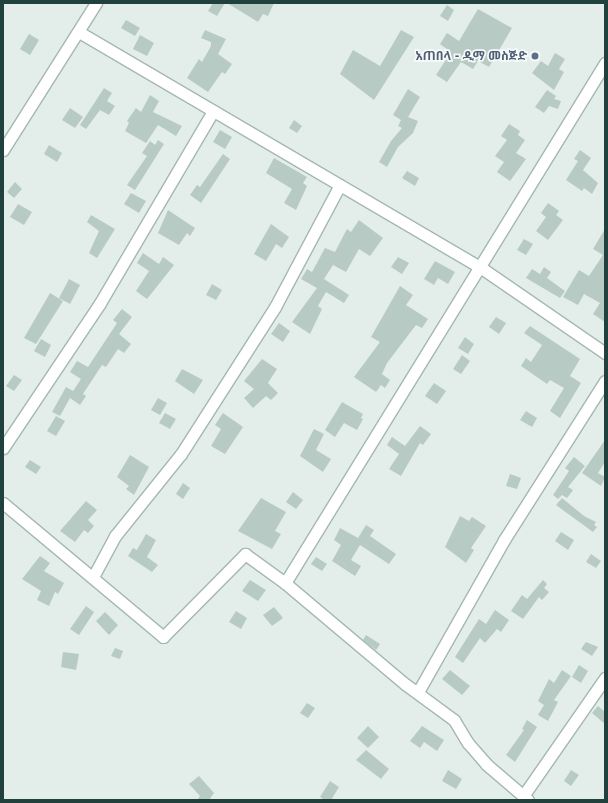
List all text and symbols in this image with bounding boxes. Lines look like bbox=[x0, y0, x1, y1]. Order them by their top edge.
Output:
place label: አጠበላ - ዲማ መስጅድ bbox=[415, 49, 527, 63]
marker: አጠበላ - ዲማ መስጅድ bbox=[530, 51, 540, 61]

